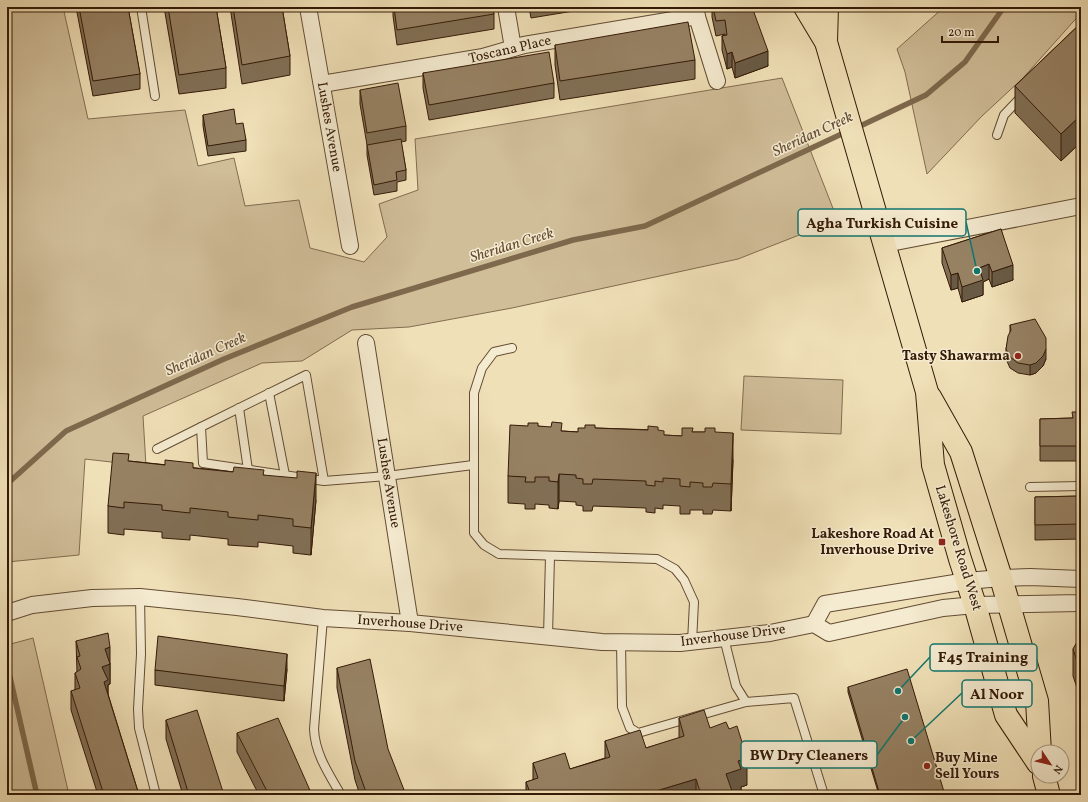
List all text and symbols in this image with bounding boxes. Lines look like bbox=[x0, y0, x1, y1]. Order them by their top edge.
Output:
scale bar bbox=[942, 18, 998, 44]
text: 20 m bbox=[948, 25, 975, 41]
street label: Toscana Place bbox=[467, 31, 554, 69]
street label: Lushes Avenue bbox=[312, 80, 346, 174]
water label: Sheridan Creek bbox=[769, 107, 857, 163]
callout: Agha Turkish Cuisine bbox=[798, 209, 966, 236]
text: Agha Turkish Cuisine bbox=[806, 214, 958, 235]
water label: Sheridan Creek bbox=[468, 223, 557, 269]
water label: Sheridan Creek bbox=[162, 328, 250, 382]
place label: Tasty Shawarma bbox=[902, 347, 1010, 366]
marker: Tasty Shawarma bbox=[1013, 351, 1023, 361]
street label: Lushes Avenue bbox=[371, 436, 405, 530]
street label: Lakeshore Road West bbox=[930, 483, 986, 613]
place label: Lakeshore Road At Inverhouse Drive bbox=[811, 525, 934, 560]
marker: Lakeshore Road At Inverhouse Drive bbox=[937, 537, 947, 547]
street label: Inverhouse Drive bbox=[357, 611, 464, 637]
street label: Inverhouse Drive bbox=[679, 620, 787, 652]
callout: F45 Training bbox=[930, 644, 1037, 671]
text: F45 Training bbox=[938, 648, 1028, 669]
callout: Al Noor bbox=[962, 680, 1032, 707]
text: Al Noor bbox=[970, 685, 1024, 706]
callout: BW Dry Cleaners bbox=[741, 741, 877, 768]
north arrow bbox=[1030, 744, 1070, 784]
text: BW Dry Cleaners bbox=[750, 746, 868, 767]
place label: Buy Mine Sell Yours bbox=[935, 749, 1000, 784]
marker: Buy Mine Sell Yours bbox=[922, 761, 932, 771]
text: N bbox=[1049, 761, 1065, 776]

